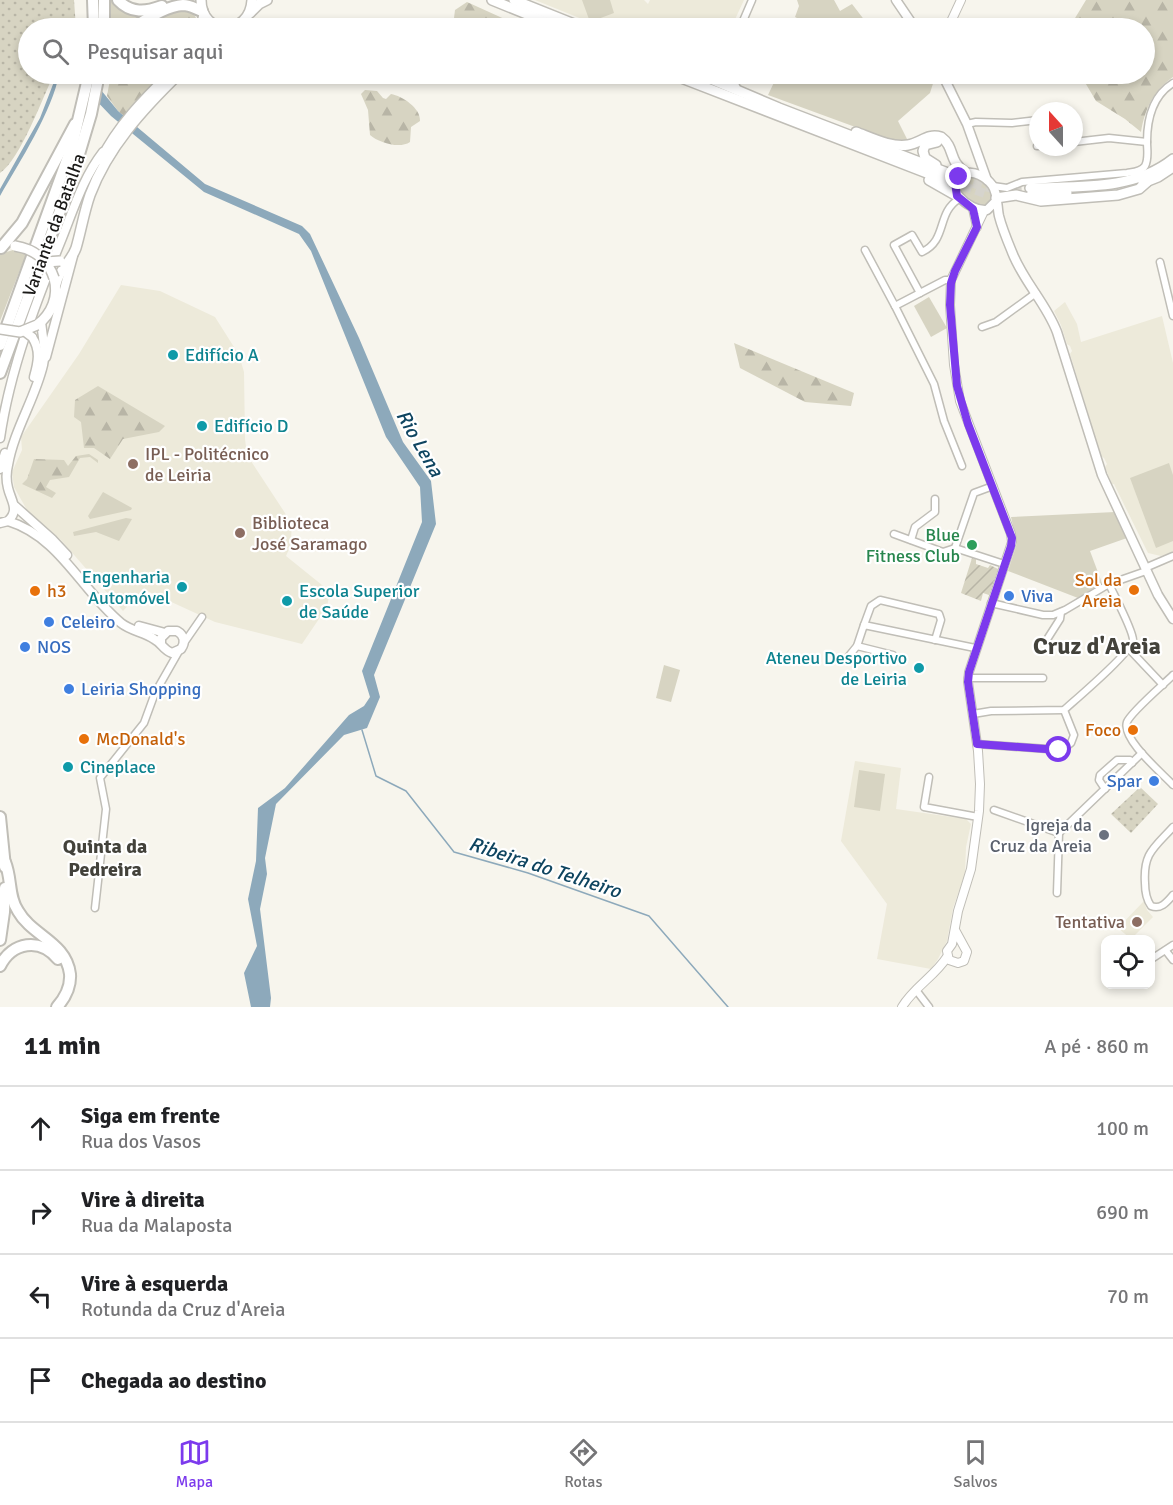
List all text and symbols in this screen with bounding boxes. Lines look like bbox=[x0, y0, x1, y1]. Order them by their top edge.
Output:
search box bbox=[18, 18, 1155, 84]
icon: search bbox=[39, 35, 72, 68]
text: Pesquisar aqui bbox=[87, 38, 223, 65]
north arrow bbox=[1029, 102, 1083, 156]
street label: Variante da Batalha bbox=[18, 150, 90, 300]
route end bbox=[945, 163, 971, 189]
place label: Edifício A bbox=[185, 344, 259, 366]
marker: Edifício A bbox=[166, 348, 180, 362]
water label: Rio Lena bbox=[390, 405, 449, 482]
place label: Edifício D bbox=[214, 415, 288, 437]
marker: Edifício D bbox=[195, 419, 209, 433]
place label: IPL - Politécnico de Leiria bbox=[145, 443, 269, 486]
marker: IPL - Politécnico de Leiria bbox=[126, 457, 140, 471]
place label: Biblioteca José Saramago bbox=[252, 512, 367, 555]
place label: Blue Fitness Club bbox=[866, 524, 960, 567]
marker: Biblioteca José Saramago bbox=[233, 526, 247, 540]
marker: Blue Fitness Club bbox=[965, 538, 979, 552]
place label: Engenharia Automóvel bbox=[82, 566, 170, 609]
place label: Sol da Areia bbox=[1075, 569, 1122, 612]
place label: h3 bbox=[47, 580, 67, 602]
marker: Engenharia Automóvel bbox=[175, 580, 189, 594]
place label: Escola Superior de Saúde bbox=[299, 580, 420, 623]
marker: Sol da Areia bbox=[1127, 583, 1141, 597]
marker: h3 bbox=[28, 584, 42, 598]
place label: Viva bbox=[1021, 585, 1053, 607]
marker: Viva bbox=[1002, 589, 1016, 603]
marker: Escola Superior de Saúde bbox=[280, 594, 294, 608]
place label: Celeiro bbox=[61, 611, 115, 633]
marker: Celeiro bbox=[42, 615, 56, 629]
district label: Cruz d'Areia bbox=[1033, 631, 1161, 661]
place label: NOS bbox=[37, 636, 71, 658]
marker: NOS bbox=[18, 640, 32, 654]
place label: Ateneu Desportivo de Leiria bbox=[766, 647, 907, 690]
marker: Ateneu Desportivo de Leiria bbox=[912, 661, 926, 675]
place label: Leiria Shopping bbox=[81, 678, 201, 700]
marker: Leiria Shopping bbox=[62, 682, 76, 696]
place label: Foco bbox=[1085, 719, 1121, 741]
marker: Foco bbox=[1126, 723, 1140, 737]
place label: McDonald's bbox=[96, 728, 185, 750]
marker: McDonald's bbox=[77, 732, 91, 746]
route start bbox=[1045, 736, 1071, 762]
place label: Cineplace bbox=[80, 756, 156, 778]
marker: Cineplace bbox=[61, 760, 75, 774]
place label: Spar bbox=[1107, 770, 1142, 792]
marker: Spar bbox=[1147, 774, 1161, 788]
place label: Igreja da Cruz da Areia bbox=[990, 814, 1092, 857]
marker: Igreja da Cruz da Areia bbox=[1097, 828, 1111, 842]
water label: Ribeira do Telheiro bbox=[466, 831, 626, 904]
district label: Quinta da Pedreira bbox=[63, 834, 147, 882]
place label: Tentativa bbox=[1055, 911, 1125, 933]
marker: Tentativa bbox=[1130, 915, 1144, 929]
map controls bbox=[1101, 935, 1155, 989]
button: locate bbox=[1101, 935, 1155, 989]
text: 11 min bbox=[24, 1030, 101, 1062]
text: A pé · 860 m bbox=[1044, 1034, 1149, 1059]
text: Siga em frente bbox=[81, 1102, 220, 1129]
icon: ahead bbox=[24, 1112, 57, 1145]
text: 100 m bbox=[1096, 1116, 1149, 1141]
text: Rua dos Vasos bbox=[81, 1129, 201, 1154]
text: Vire à direita bbox=[81, 1186, 205, 1213]
icon: right bbox=[24, 1196, 57, 1229]
text: 690 m bbox=[1096, 1200, 1149, 1225]
text: Rua da Malaposta bbox=[81, 1213, 232, 1238]
text: Vire à esquerda bbox=[81, 1270, 228, 1297]
icon: left bbox=[24, 1280, 57, 1313]
text: 70 m bbox=[1107, 1284, 1149, 1309]
text: Rotunda da Cruz d'Areia bbox=[81, 1297, 285, 1322]
icon: arrive bbox=[24, 1364, 57, 1397]
text: Chegada ao destino bbox=[81, 1367, 267, 1394]
tab: Mapa bbox=[176, 1436, 213, 1492]
tab: Rotas bbox=[564, 1436, 602, 1492]
tab: Salvos bbox=[954, 1436, 997, 1492]

